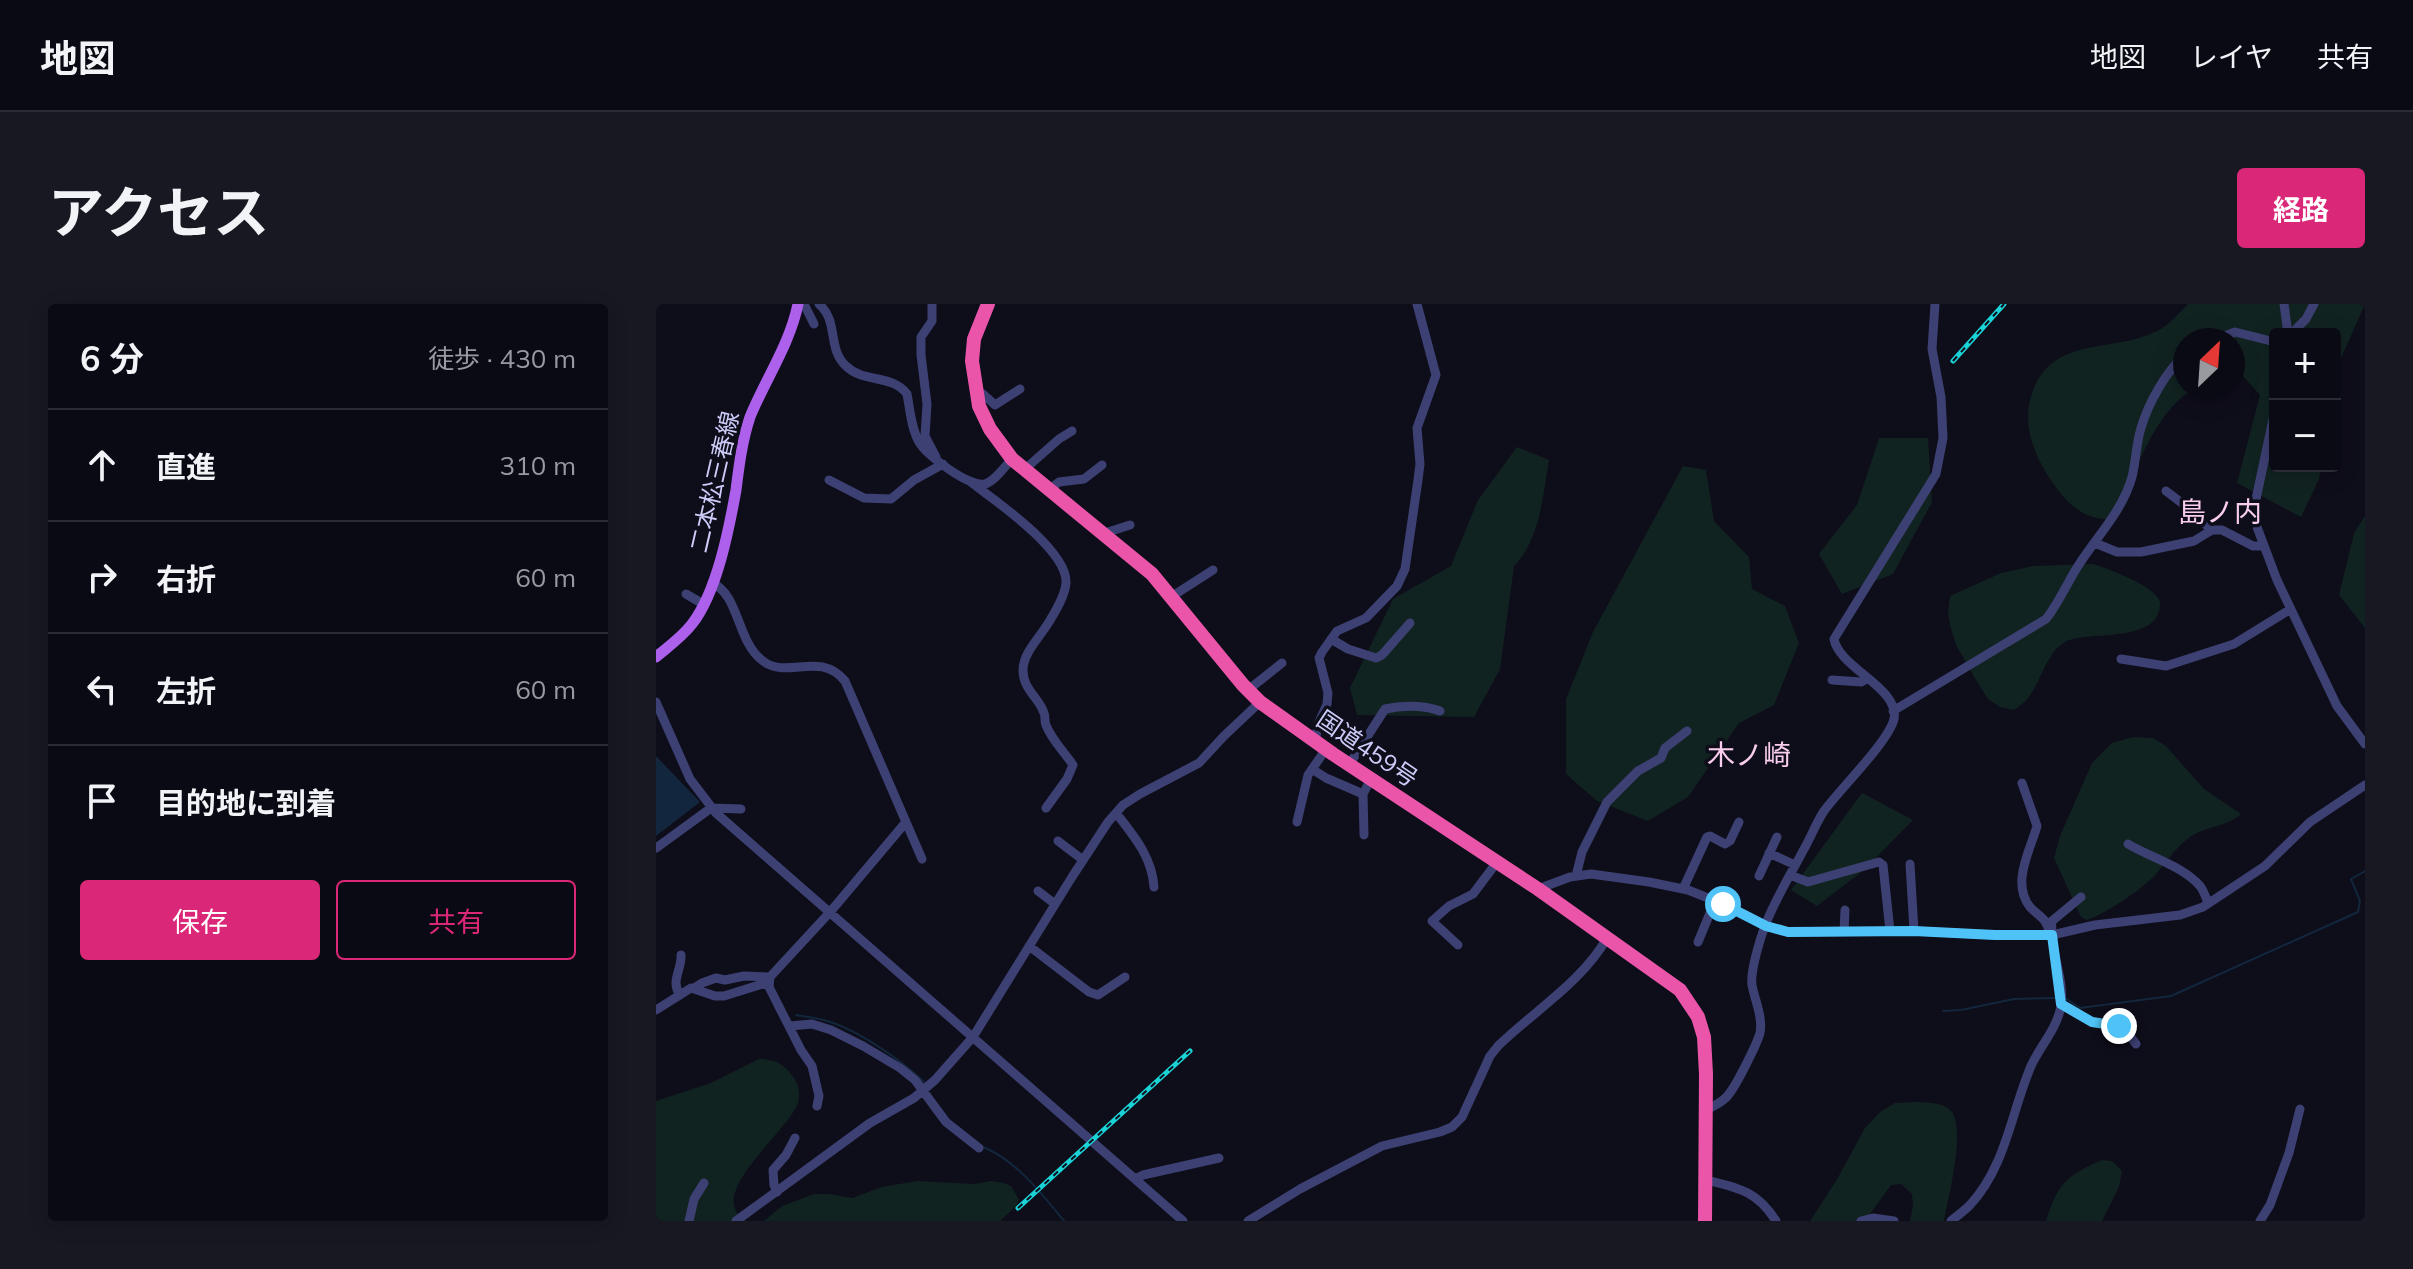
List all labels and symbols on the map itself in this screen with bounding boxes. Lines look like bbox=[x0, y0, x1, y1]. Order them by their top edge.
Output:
north arrow bbox=[2173, 328, 2245, 400]
street label: 二本松三春線 bbox=[683, 408, 745, 555]
district label: 島ノ内 bbox=[2178, 494, 2262, 529]
street label: 国道459号 bbox=[1311, 704, 1424, 793]
district label: 木ノ崎 bbox=[1707, 737, 1791, 772]
route start bbox=[1705, 886, 1741, 922]
route end bbox=[2101, 1008, 2137, 1044]

